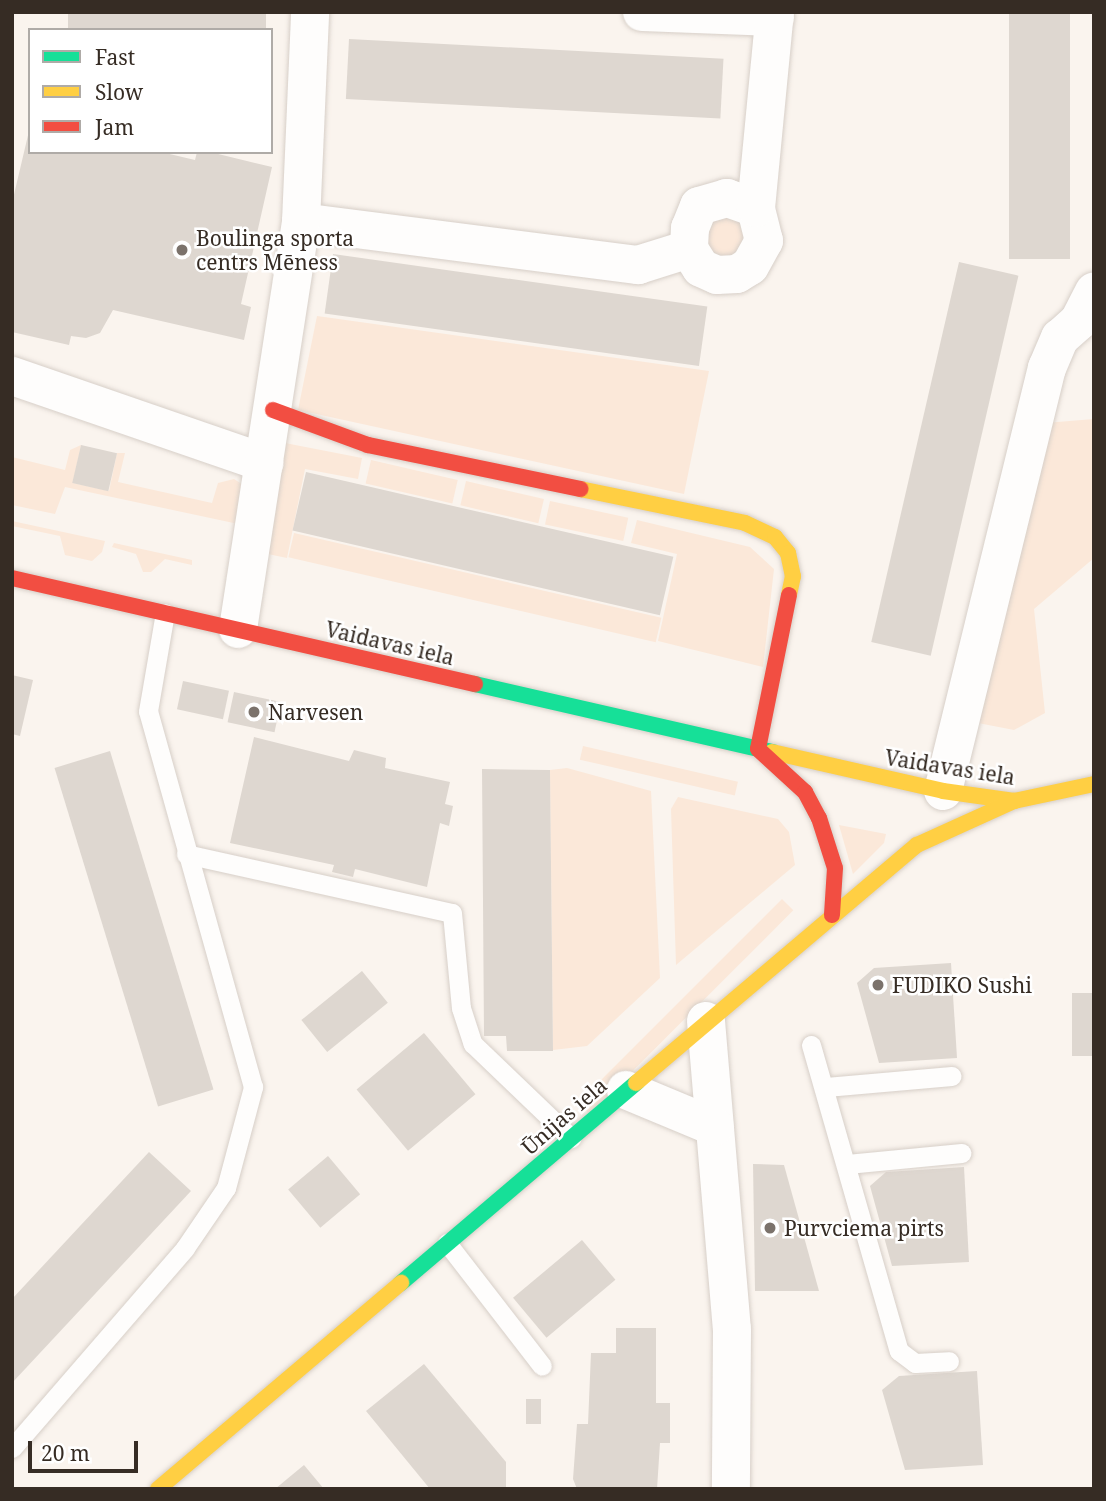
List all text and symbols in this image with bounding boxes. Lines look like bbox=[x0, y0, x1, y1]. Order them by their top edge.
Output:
legend bbox=[28, 28, 273, 154]
text: Fast bbox=[95, 43, 135, 71]
text: Slow bbox=[95, 78, 143, 106]
text: Jam bbox=[95, 113, 134, 141]
place label: Boulinga sporta centrs Mēness bbox=[196, 225, 354, 275]
marker: Boulinga sporta centrs Mēness bbox=[174, 242, 190, 258]
street label: Vaidavas iela bbox=[323, 616, 457, 670]
place label: Narvesen bbox=[268, 699, 363, 725]
marker: Narvesen bbox=[246, 704, 262, 720]
street label: Vaidavas iela bbox=[883, 744, 1017, 790]
place label: FUDIKO Sushi bbox=[892, 972, 1032, 998]
marker: FUDIKO Sushi bbox=[870, 977, 886, 993]
street label: Ūnijas iela bbox=[516, 1072, 612, 1160]
place label: Purvciema pirts bbox=[784, 1215, 944, 1241]
marker: Purvciema pirts bbox=[762, 1220, 778, 1236]
scale bar bbox=[32, 1428, 142, 1472]
text: 20 m bbox=[41, 1439, 90, 1467]

